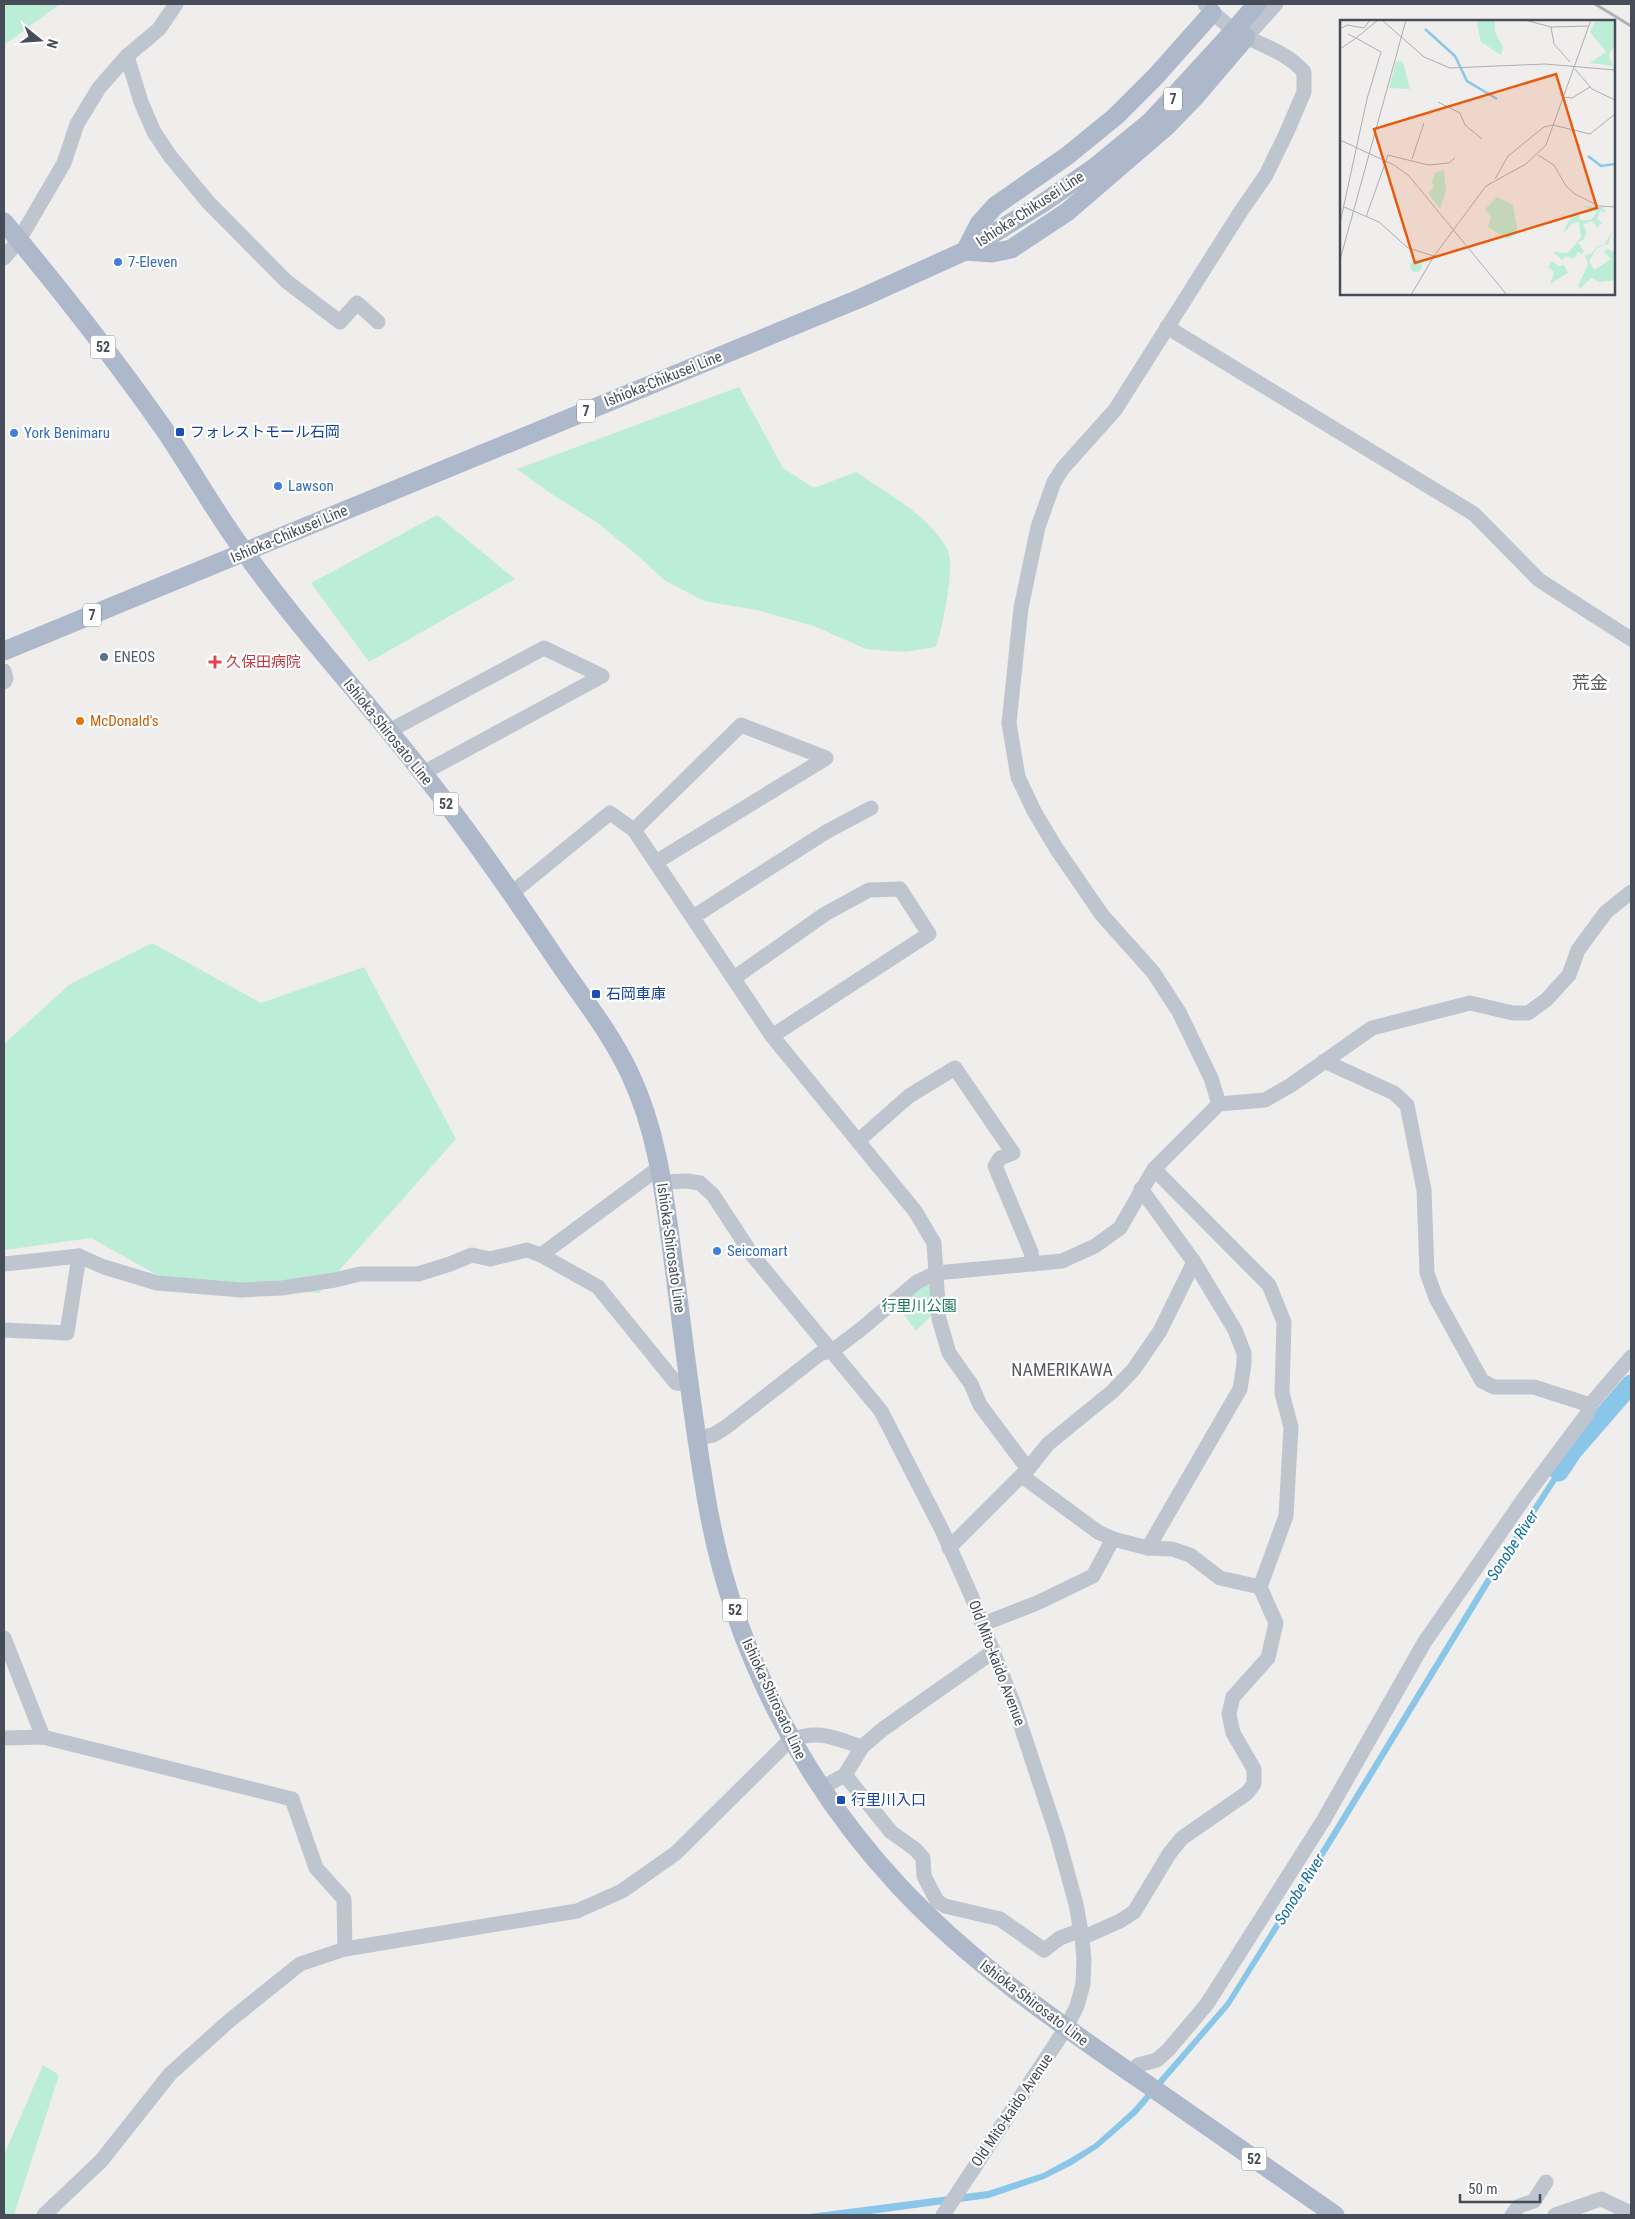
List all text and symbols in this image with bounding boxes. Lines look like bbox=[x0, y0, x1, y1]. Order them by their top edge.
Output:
north arrow bbox=[15, 15, 65, 65]
inset map bbox=[1340, 20, 1615, 295]
text: N bbox=[44, 37, 61, 50]
road number: 7 bbox=[1164, 88, 1182, 110]
street label: Ishioka-Chikusei Line bbox=[973, 167, 1087, 251]
place label: 7-Eleven bbox=[128, 253, 178, 271]
marker: 7-Eleven bbox=[112, 256, 124, 268]
road number: 52 bbox=[90, 336, 116, 358]
street label: Ishioka-Chikusei Line bbox=[602, 347, 724, 411]
road number: 7 bbox=[577, 400, 595, 422]
place label: フォレストモール石岡 bbox=[190, 423, 340, 441]
place label: York Benimaru bbox=[24, 424, 110, 442]
marker: フォレストモール石岡 bbox=[174, 426, 186, 438]
marker: York Benimaru bbox=[8, 427, 20, 439]
place label: Lawson bbox=[288, 477, 334, 495]
marker: Lawson bbox=[272, 480, 284, 492]
street label: Ishioka-Chikusei Line bbox=[228, 501, 350, 567]
road number: 7 bbox=[83, 604, 101, 626]
place label: ENEOS bbox=[114, 648, 155, 666]
marker: ENEOS bbox=[98, 651, 110, 663]
place label: 久保田病院 bbox=[226, 653, 301, 671]
marker: 久保田病院 bbox=[208, 655, 222, 669]
district label: 荒金 bbox=[1572, 672, 1608, 693]
street label: Ishioka-Shirosato Line bbox=[340, 675, 436, 789]
place label: McDonald's bbox=[90, 712, 159, 730]
marker: McDonald's bbox=[74, 715, 86, 727]
road number: 52 bbox=[434, 792, 458, 816]
place label: 石岡車庫 bbox=[606, 985, 666, 1003]
marker: 石岡車庫 bbox=[590, 988, 602, 1000]
street label: Ishioka-Shirosato Line bbox=[653, 1182, 689, 1314]
place label: Seicomart bbox=[727, 1242, 788, 1260]
marker: Seicomart bbox=[711, 1245, 723, 1257]
park label: 行里川公園 bbox=[881, 1297, 957, 1315]
district label: NAMERIKAWA bbox=[1011, 1359, 1113, 1380]
water label: Sonobe River bbox=[1483, 1505, 1543, 1584]
road number: 52 bbox=[722, 1598, 748, 1622]
street label: Old Mito-kaido Avenue bbox=[965, 1598, 1029, 1728]
street label: Ishioka-Shirosato Line bbox=[738, 1636, 810, 1762]
place label: 行里川入口 bbox=[851, 1791, 926, 1809]
marker: 行里川入口 bbox=[835, 1794, 847, 1806]
water label: Sonobe River bbox=[1270, 1849, 1329, 1928]
street label: Ishioka-Shirosato Line bbox=[976, 1956, 1092, 2050]
street label: Old Mito-kaido Avenue bbox=[967, 2050, 1057, 2170]
road number: 52 bbox=[1242, 2148, 1266, 2170]
scale bar bbox=[1460, 2172, 1540, 2204]
text: 50 m bbox=[1468, 2180, 1498, 2198]

